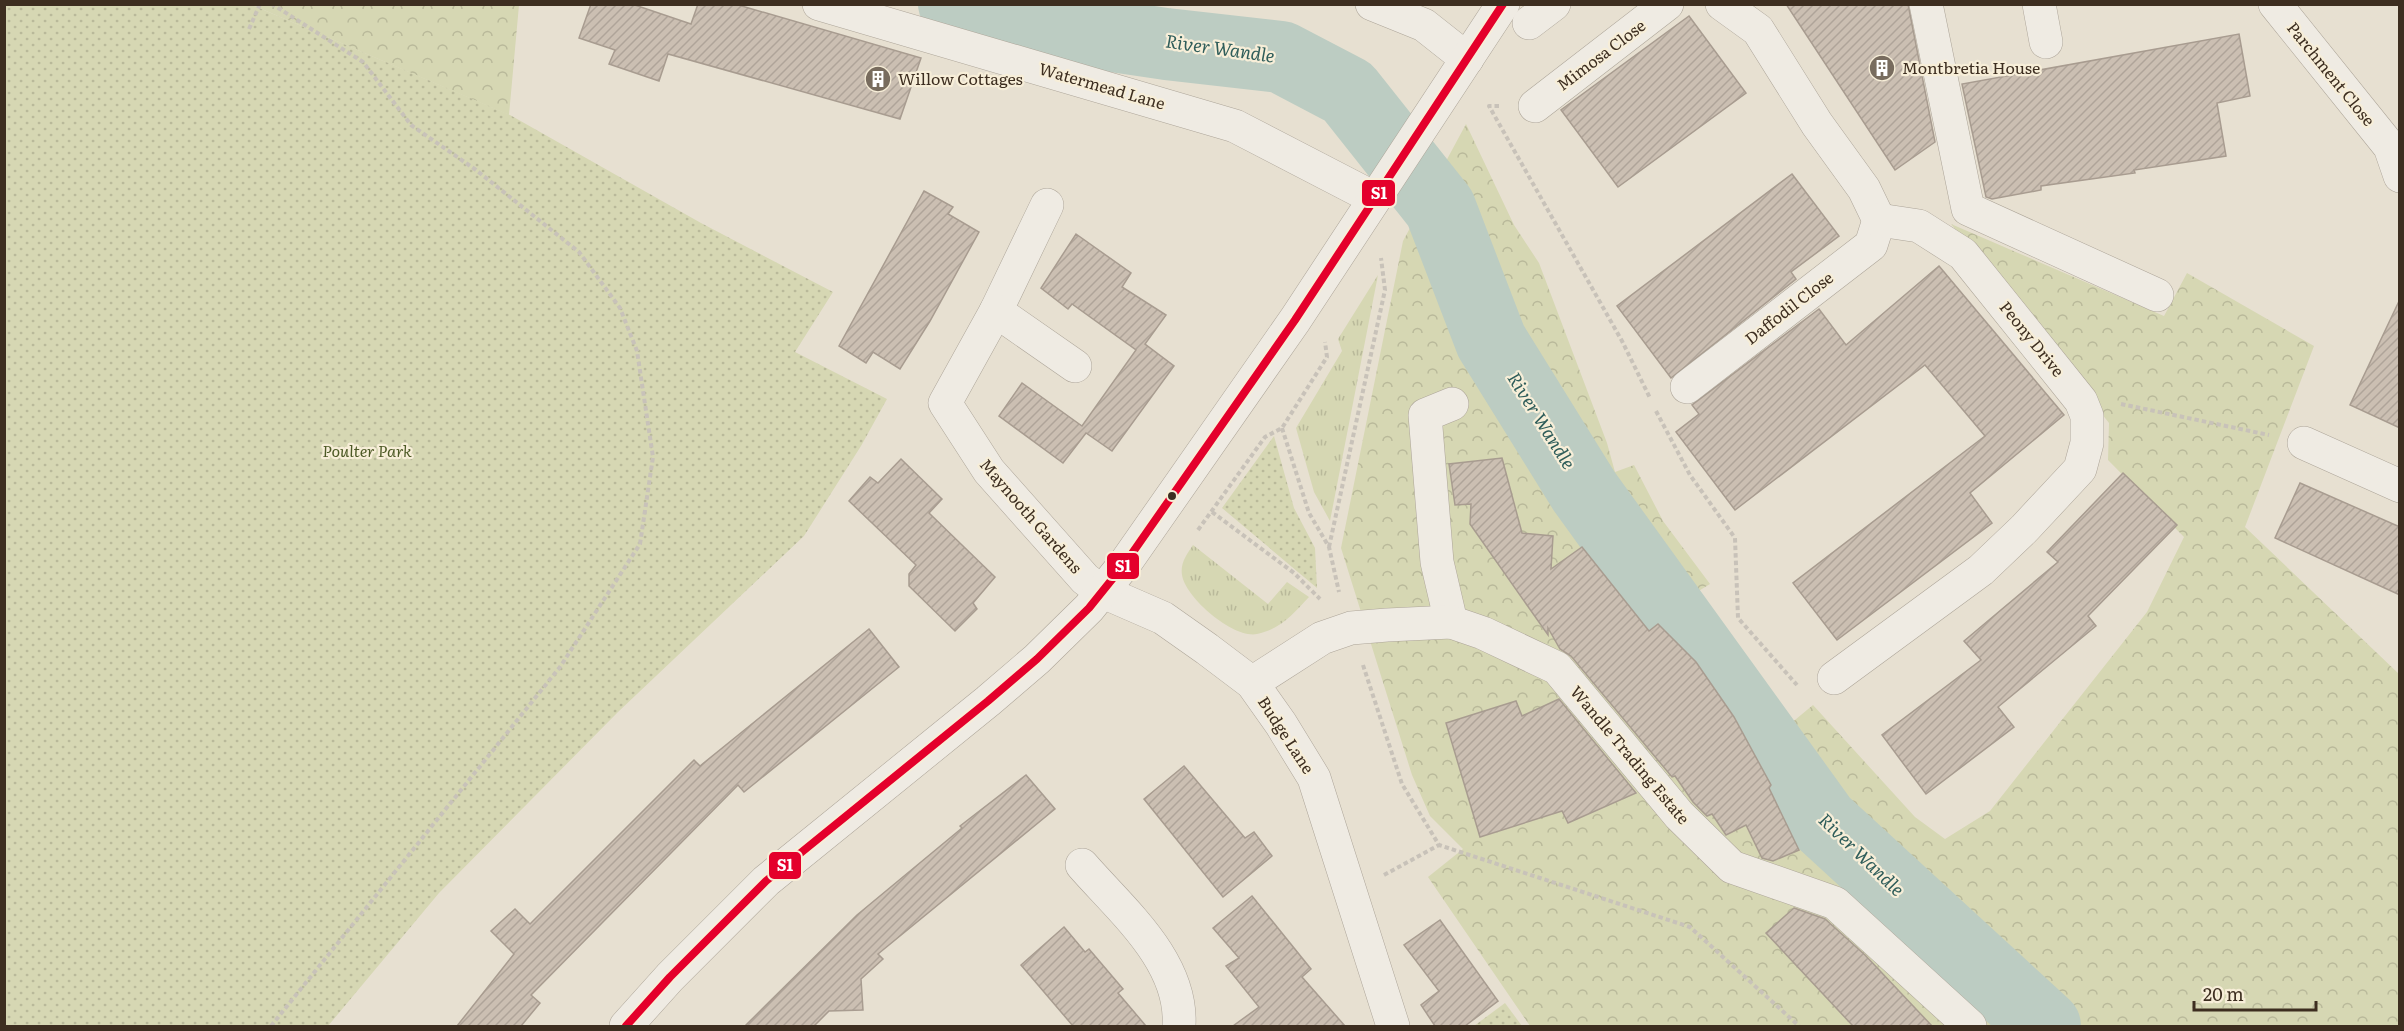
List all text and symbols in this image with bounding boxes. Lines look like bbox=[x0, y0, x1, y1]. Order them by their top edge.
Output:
street label: Mimosa Close bbox=[1551, 13, 1650, 96]
street label: Parchment Close bbox=[2282, 16, 2381, 131]
water label: River Wandle bbox=[1164, 26, 1277, 69]
building icon: Montbretia House bbox=[1867, 53, 1897, 83]
place label: Montbretia House bbox=[1902, 55, 2040, 79]
street label: Watermead Lane bbox=[1036, 56, 1168, 115]
building icon: Willow Cottages bbox=[863, 64, 893, 94]
place label: Willow Cottages bbox=[898, 66, 1023, 90]
line badge: S1 bbox=[1361, 179, 1396, 207]
text: S1 bbox=[1371, 180, 1388, 204]
street label: Daffodil Close bbox=[1739, 265, 1838, 349]
street label: Peony Drive bbox=[1995, 295, 2071, 381]
water label: River Wandle bbox=[1502, 366, 1583, 474]
park label: Poulter Park bbox=[322, 438, 412, 462]
street label: Maynooth Gardens bbox=[975, 453, 1088, 578]
unlabelled marker bbox=[1166, 490, 1178, 502]
line badge: S1 bbox=[1106, 552, 1140, 580]
text: S1 bbox=[1115, 553, 1132, 577]
street label: Wandle Trading Estate bbox=[1566, 680, 1696, 829]
street label: Budge Lane bbox=[1253, 691, 1321, 778]
water label: River Wandle bbox=[1813, 806, 1911, 902]
line badge: S1 bbox=[768, 851, 802, 880]
text: S1 bbox=[777, 852, 794, 876]
scale bar bbox=[2194, 974, 2316, 1012]
text: 20 m bbox=[2203, 980, 2244, 1007]

